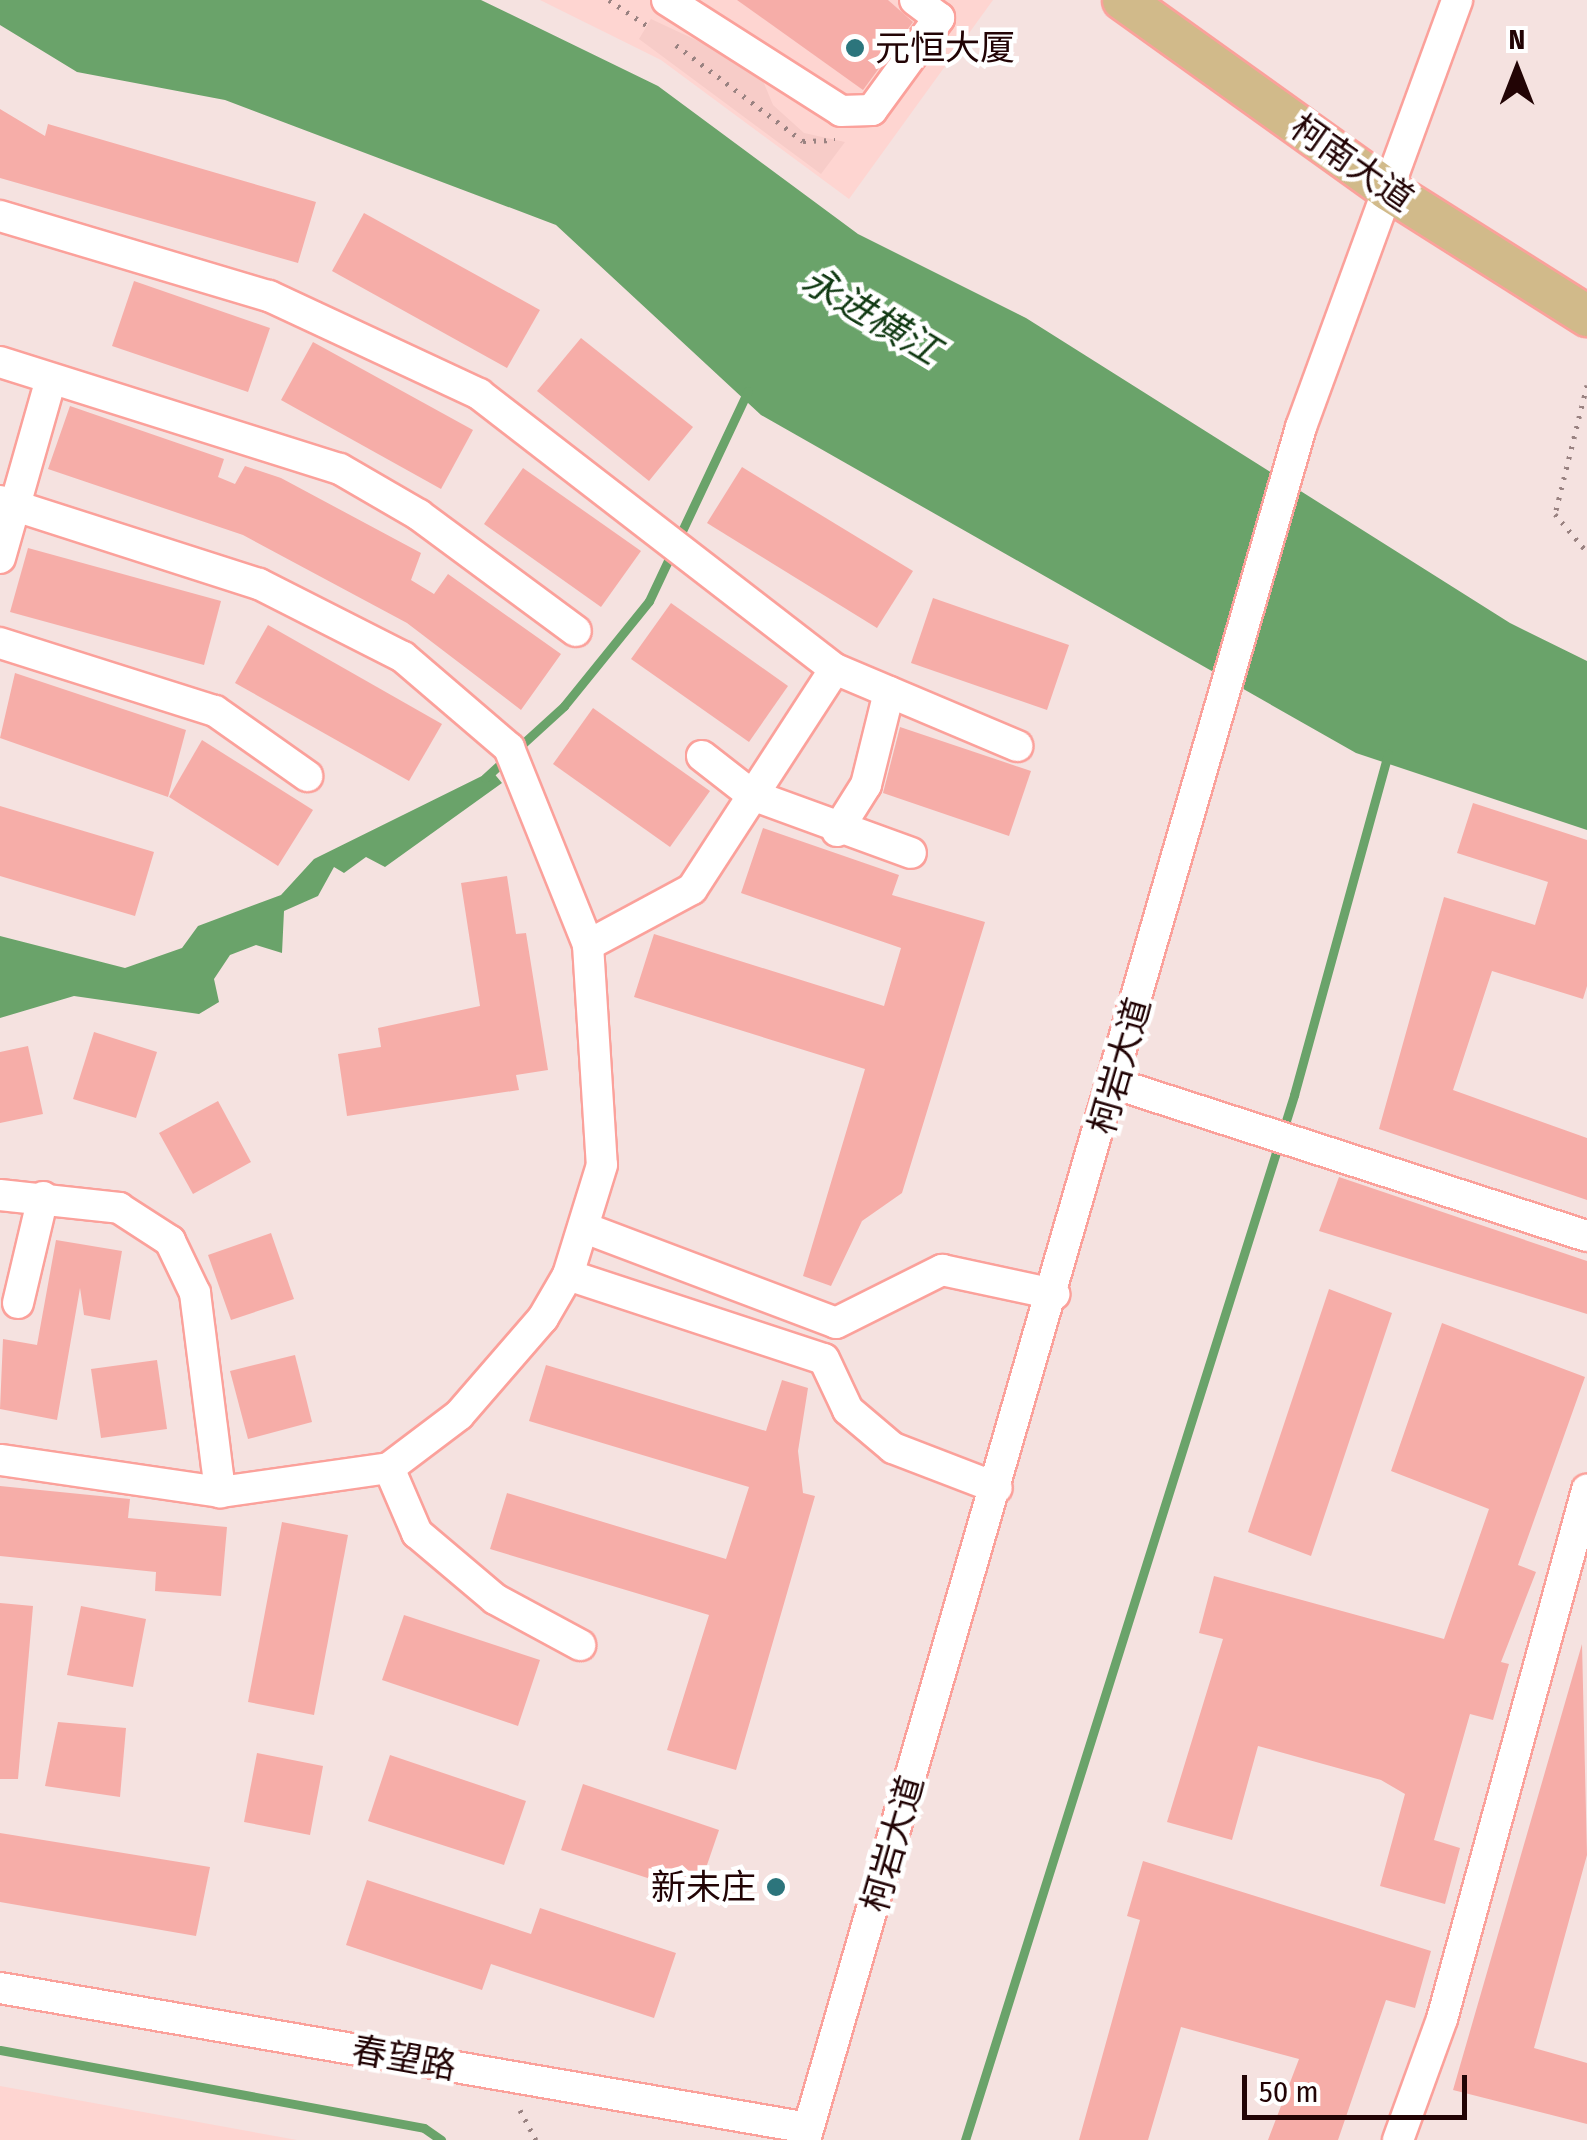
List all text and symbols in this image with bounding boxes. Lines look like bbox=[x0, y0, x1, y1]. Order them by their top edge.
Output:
north arrow bbox=[1467, 20, 1567, 120]
text: N bbox=[1509, 23, 1525, 56]
place label: 元恒大厦 bbox=[875, 27, 1015, 69]
marker: 元恒大厦 bbox=[844, 37, 866, 59]
street label: 柯南大道 bbox=[1283, 106, 1421, 220]
water label: 永进横江 bbox=[794, 257, 948, 375]
street label: 柯岩大道 bbox=[1081, 993, 1159, 1139]
street label: 柯岩大道 bbox=[854, 1771, 932, 1917]
place label: 新未庄 bbox=[651, 1866, 756, 1908]
marker: 新未庄 bbox=[765, 1876, 787, 1898]
street label: 春望路 bbox=[349, 2028, 459, 2088]
scale bar bbox=[1247, 2055, 1472, 2117]
text: 50 m bbox=[1259, 2074, 1319, 2110]

